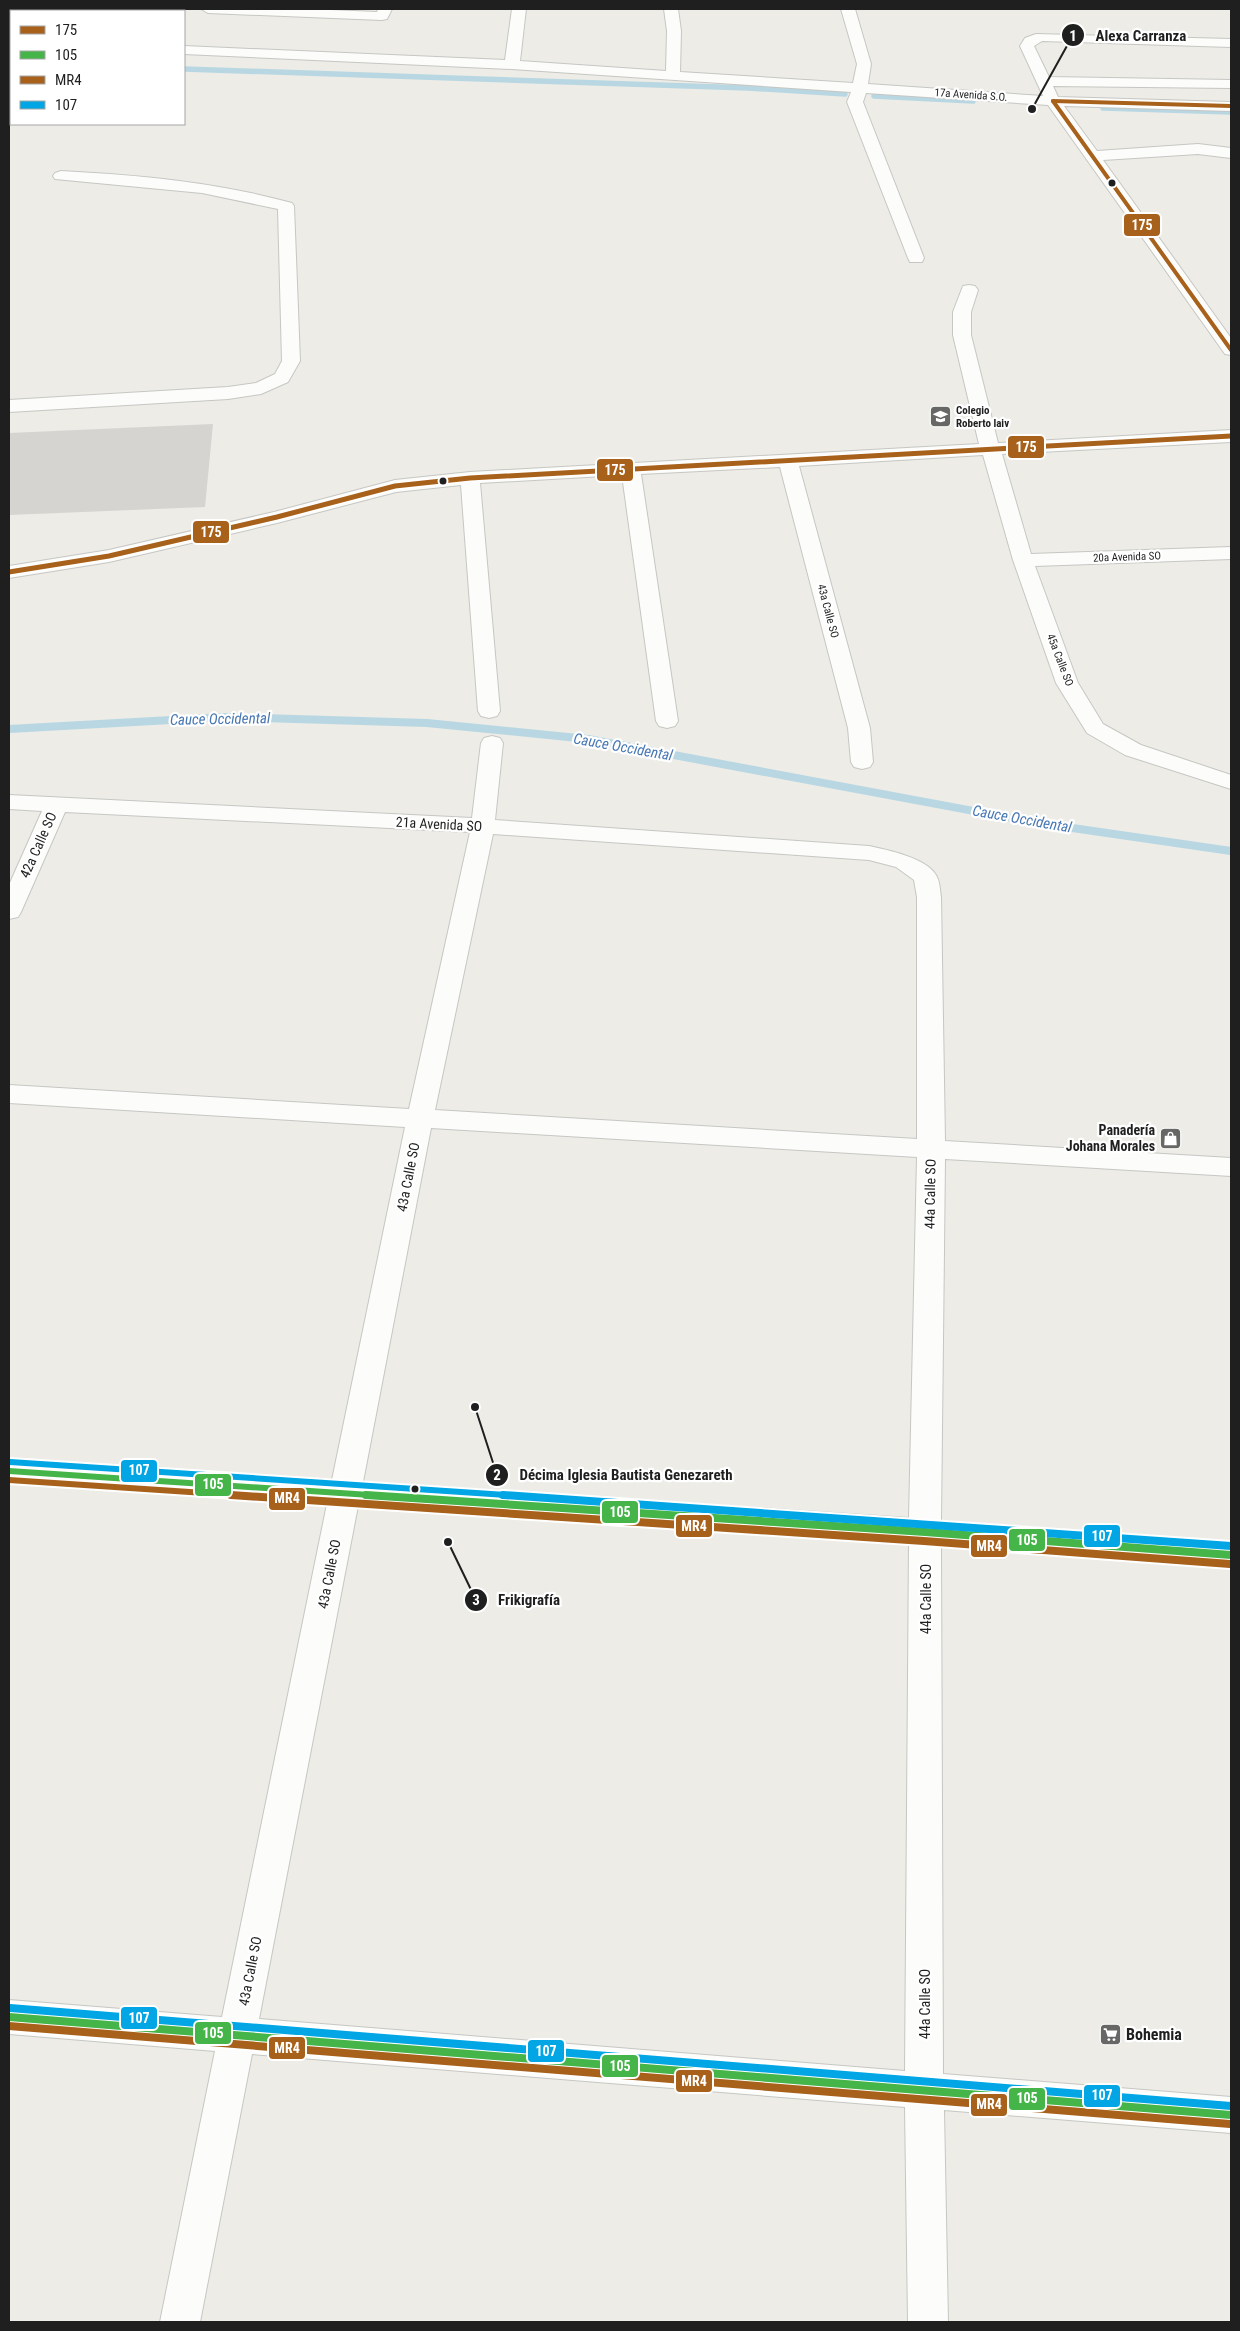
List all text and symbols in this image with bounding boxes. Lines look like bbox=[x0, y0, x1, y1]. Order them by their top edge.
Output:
legend bbox=[10, 10, 185, 125]
callout: Alexa Carranza bbox=[1060, 20, 1196, 50]
text: 175 bbox=[55, 21, 77, 39]
text: 1 bbox=[1069, 27, 1077, 45]
text: Alexa Carranza bbox=[1096, 27, 1186, 45]
text: 105 bbox=[55, 46, 77, 64]
text: MR4 bbox=[55, 71, 82, 89]
street label: 17a Avenida S.O. bbox=[934, 86, 1008, 104]
text: 107 bbox=[55, 96, 77, 114]
unlabelled marker bbox=[1107, 178, 1117, 188]
line badge: 175 bbox=[1123, 213, 1161, 237]
text: 175 bbox=[1131, 217, 1153, 233]
school or university icon: Colegio Roberto laiv bbox=[928, 404, 952, 428]
place label: Colegio Roberto laiv bbox=[956, 404, 1009, 430]
line badge: 175 bbox=[1007, 435, 1045, 459]
text: 175 bbox=[1015, 439, 1037, 455]
line badge: 175 bbox=[596, 458, 634, 482]
text: 175 bbox=[604, 462, 626, 478]
unlabelled marker bbox=[438, 476, 448, 486]
line badge: 175 bbox=[192, 520, 230, 544]
text: 175 bbox=[200, 524, 222, 540]
street label: 20a Avenida SO bbox=[1093, 549, 1161, 565]
street label: 43a Calle SO bbox=[815, 583, 841, 639]
street label: 45a Calle SO bbox=[1044, 632, 1076, 688]
water label: Cauce Occidental bbox=[170, 709, 271, 729]
water label: Cauce Occidental bbox=[572, 729, 675, 765]
water label: Cauce Occidental bbox=[971, 801, 1074, 837]
street label: 42a Calle SO bbox=[16, 810, 60, 880]
street label: 21a Avenida SO bbox=[395, 814, 483, 834]
place label: Panadería Johana Morales bbox=[1066, 1122, 1155, 1154]
shop icon: Panadería Johana Morales bbox=[1159, 1126, 1183, 1150]
street label: 43a Calle SO bbox=[393, 1141, 423, 1213]
street label: 44a Calle SO bbox=[921, 1159, 939, 1229]
line badge: 107 bbox=[120, 1459, 158, 1483]
callout: Décima Iglesia Bautista Genezareth bbox=[484, 1460, 742, 1490]
text: 107 bbox=[128, 1462, 150, 1478]
text: 2 bbox=[493, 1466, 501, 1484]
text: Décima Iglesia Bautista Genezareth bbox=[519, 1466, 733, 1484]
line badge: 105 bbox=[194, 1473, 232, 1497]
text: 105 bbox=[202, 1476, 224, 1492]
unlabelled marker bbox=[410, 1484, 420, 1494]
line badge: MR4 bbox=[268, 1487, 306, 1511]
text: MR4 bbox=[274, 1490, 300, 1506]
line badge: 105 bbox=[601, 1500, 639, 1524]
text: 105 bbox=[609, 1504, 631, 1520]
line badge: MR4 bbox=[675, 1514, 713, 1538]
text: MR4 bbox=[681, 1518, 707, 1534]
line badge: 107 bbox=[1083, 1524, 1121, 1548]
line badge: 105 bbox=[1008, 1528, 1046, 1552]
text: 107 bbox=[1091, 1528, 1113, 1544]
text: 105 bbox=[1016, 1532, 1038, 1548]
line badge: MR4 bbox=[970, 1534, 1008, 1558]
street label: 43a Calle SO bbox=[314, 1538, 344, 1610]
text: MR4 bbox=[976, 1538, 1002, 1554]
street label: 44a Calle SO bbox=[918, 1564, 934, 1634]
callout: Frikigrafía bbox=[463, 1585, 570, 1615]
text: 3 bbox=[472, 1591, 480, 1609]
text: Frikigrafía bbox=[498, 1591, 560, 1609]
street label: 43a Calle SO bbox=[235, 1935, 265, 2007]
street label: 44a Calle SO bbox=[917, 1969, 933, 2039]
line badge: 107 bbox=[120, 2006, 158, 2030]
text: 107 bbox=[128, 2010, 150, 2026]
line badge: 105 bbox=[194, 2021, 232, 2045]
supermarket icon: Bohemia bbox=[1098, 2022, 1122, 2046]
text: 105 bbox=[202, 2025, 224, 2041]
place label: Bohemia bbox=[1126, 2025, 1182, 2044]
line badge: MR4 bbox=[268, 2036, 306, 2060]
line badge: 107 bbox=[527, 2039, 565, 2063]
text: MR4 bbox=[274, 2040, 300, 2056]
text: 107 bbox=[535, 2043, 557, 2059]
line badge: 105 bbox=[601, 2054, 639, 2078]
text: 105 bbox=[609, 2058, 631, 2074]
line badge: MR4 bbox=[675, 2069, 713, 2093]
text: MR4 bbox=[681, 2073, 707, 2089]
line badge: 107 bbox=[1083, 2084, 1121, 2108]
line badge: 105 bbox=[1008, 2087, 1046, 2111]
text: 107 bbox=[1091, 2087, 1113, 2103]
text: 105 bbox=[1016, 2090, 1038, 2106]
line badge: MR4 bbox=[970, 2093, 1008, 2117]
text: MR4 bbox=[976, 2096, 1002, 2112]

